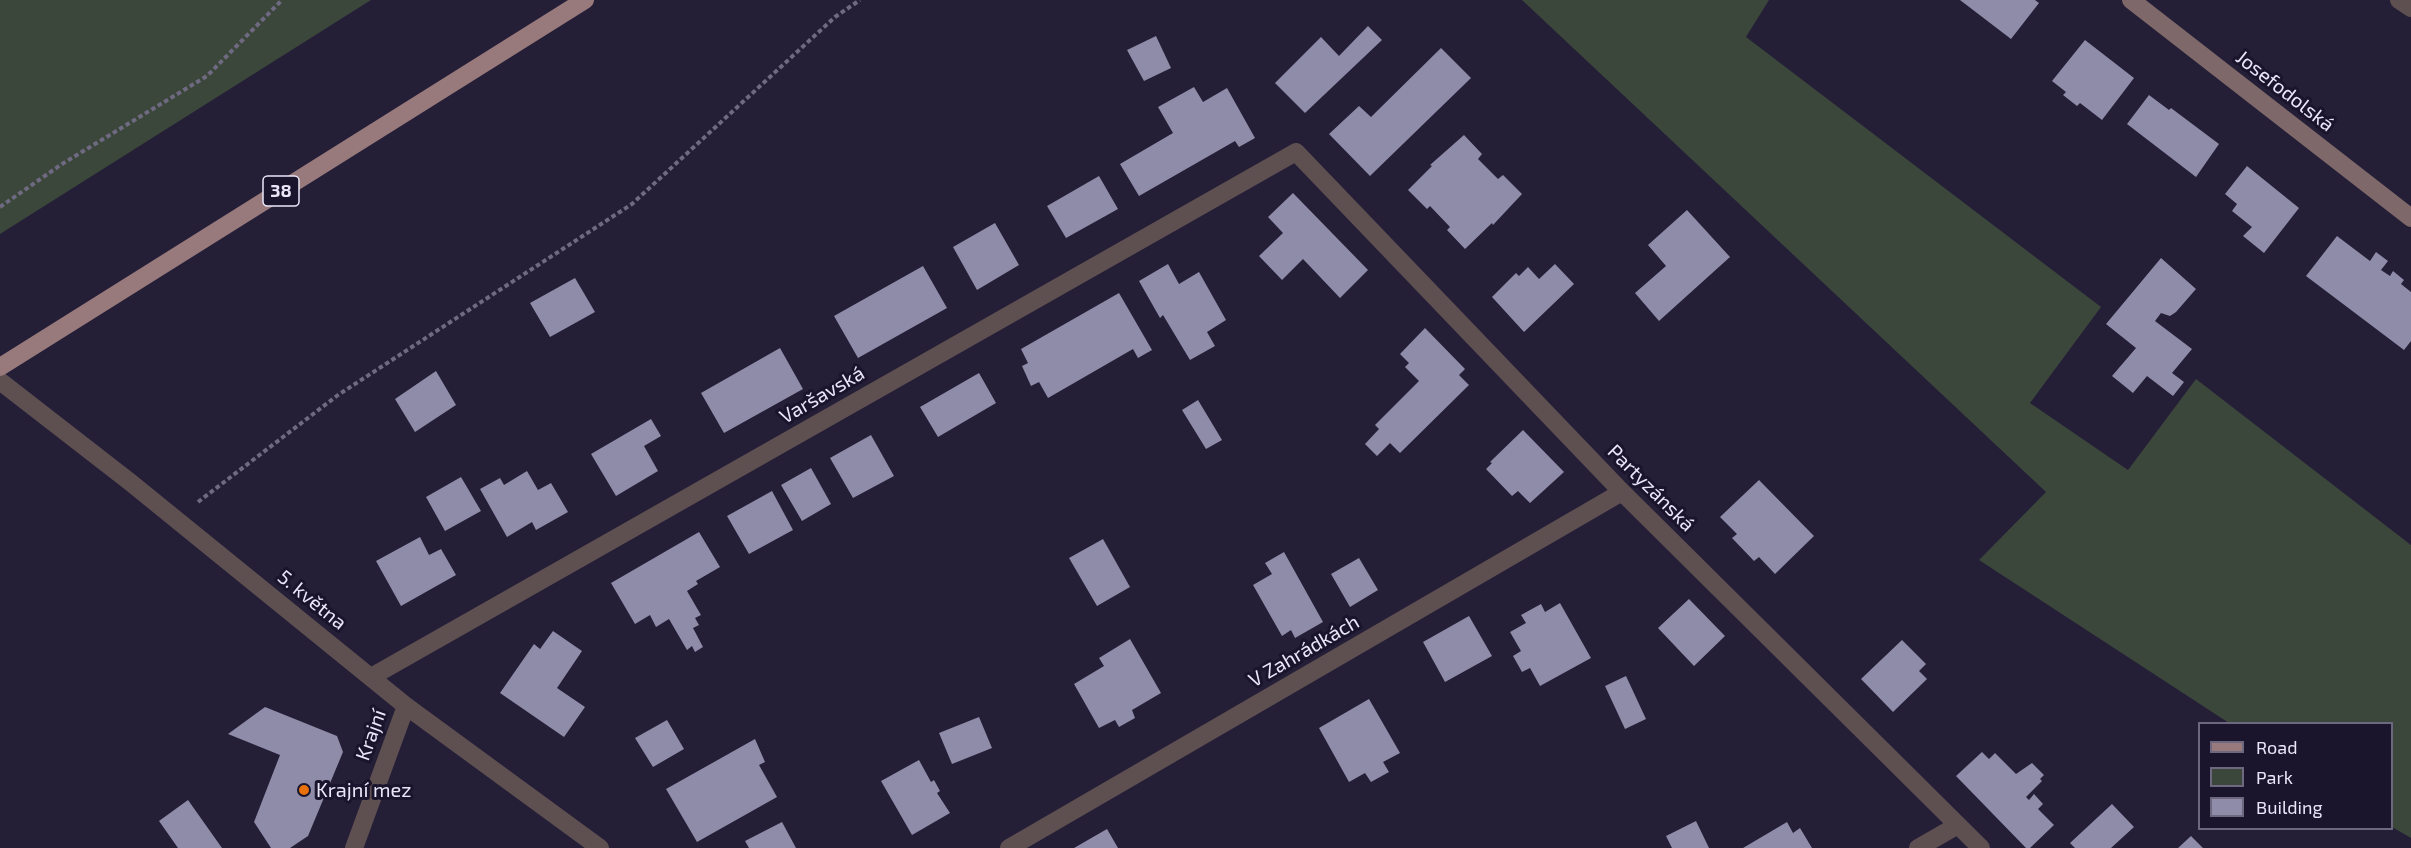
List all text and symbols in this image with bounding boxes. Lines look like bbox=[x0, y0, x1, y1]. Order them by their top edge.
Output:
street label: Josefodolská bbox=[2231, 45, 2339, 137]
road number: 38 bbox=[263, 176, 299, 206]
street label: Varšavská bbox=[775, 361, 869, 429]
street label: Partyzánská bbox=[1603, 440, 1699, 536]
street label: 5. května bbox=[273, 565, 351, 635]
street label: V Zahrádkách bbox=[1244, 610, 1364, 692]
street label: Krajní bbox=[351, 706, 391, 764]
legend bbox=[2198, 722, 2393, 830]
text: Road bbox=[2256, 736, 2297, 758]
text: Park bbox=[2256, 766, 2293, 788]
place label: Krajní mez bbox=[316, 778, 411, 802]
marker: Krajní mez bbox=[297, 783, 311, 797]
text: Building bbox=[2256, 796, 2323, 818]

